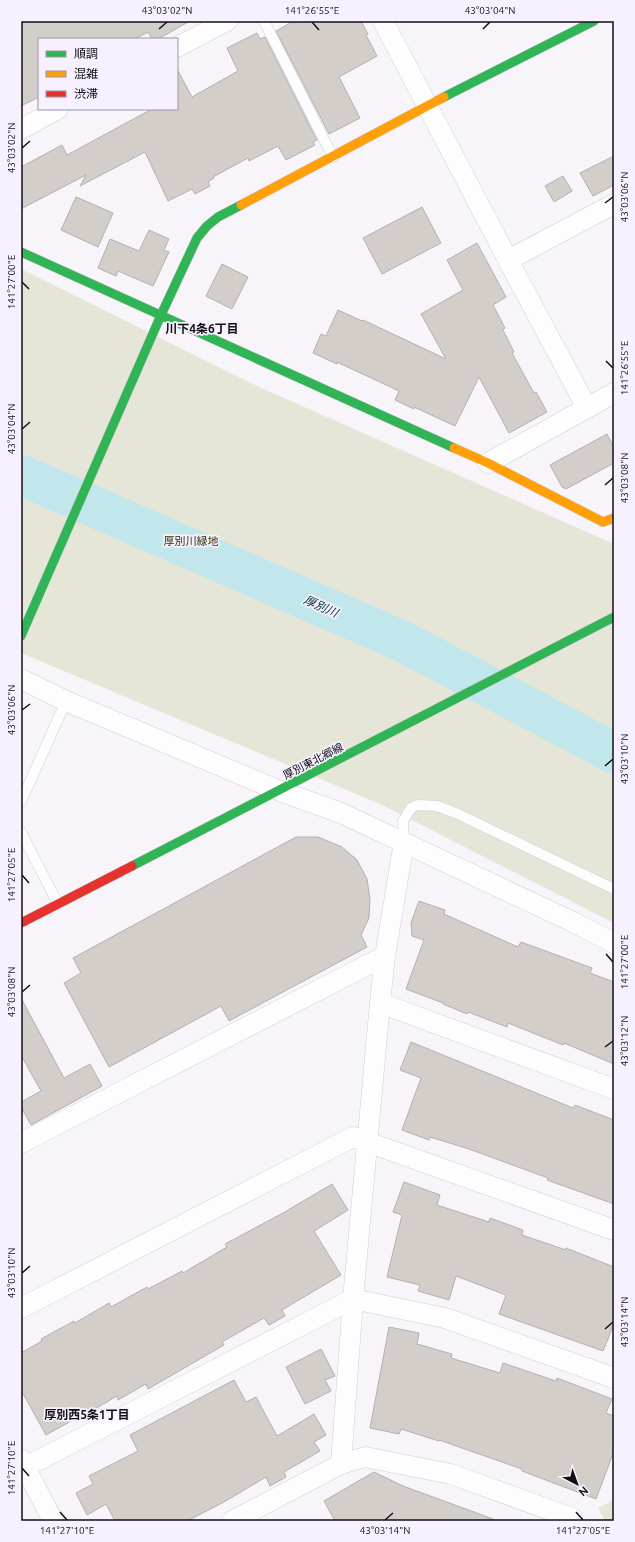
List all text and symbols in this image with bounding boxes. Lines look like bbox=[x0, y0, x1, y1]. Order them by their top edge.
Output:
text: 43°03'02"N bbox=[142, 5, 192, 16]
text: 141°26'55"E bbox=[285, 5, 340, 16]
text: 43°03'04"N bbox=[465, 5, 515, 16]
legend bbox=[38, 38, 178, 110]
text: 順調 bbox=[74, 47, 98, 60]
text: 混雑 bbox=[74, 67, 98, 80]
text: 渋滞 bbox=[74, 87, 98, 100]
text: 43°03'02"N bbox=[6, 123, 17, 173]
text: 43°03'06"N bbox=[619, 172, 630, 222]
text: 141°27'00"E bbox=[6, 254, 17, 309]
district label: 川下4条6丁目 bbox=[165, 322, 239, 335]
text: 141°26'55"E bbox=[619, 340, 630, 395]
text: 43°03'04"N bbox=[6, 404, 17, 454]
text: 43°03'08"N bbox=[619, 453, 630, 503]
park label: 厚別川緑地 bbox=[164, 535, 219, 547]
water label: 厚別川 bbox=[302, 593, 342, 620]
text: 43°03'06"N bbox=[6, 685, 17, 735]
text: 43°03'10"N bbox=[619, 734, 630, 784]
street label: 厚別東北郷線 bbox=[281, 741, 345, 781]
text: 141°27'05"E bbox=[6, 847, 17, 902]
text: 141°27'00"E bbox=[619, 934, 630, 989]
text: 43°03'08"N bbox=[6, 967, 17, 1017]
text: 43°03'12"N bbox=[619, 1016, 630, 1066]
text: 43°03'10"N bbox=[6, 1248, 17, 1298]
text: 43°03'14"N bbox=[619, 1297, 630, 1347]
district label: 厚別西5条1丁目 bbox=[44, 1408, 130, 1421]
text: 141°27'10"E bbox=[6, 1440, 17, 1495]
north arrow bbox=[557, 1464, 597, 1504]
text: N bbox=[577, 1484, 591, 1499]
text: 141°27'10"E bbox=[40, 1525, 95, 1536]
text: 43°03'14"N bbox=[360, 1525, 410, 1536]
text: 141°27'05"E bbox=[556, 1525, 611, 1536]

